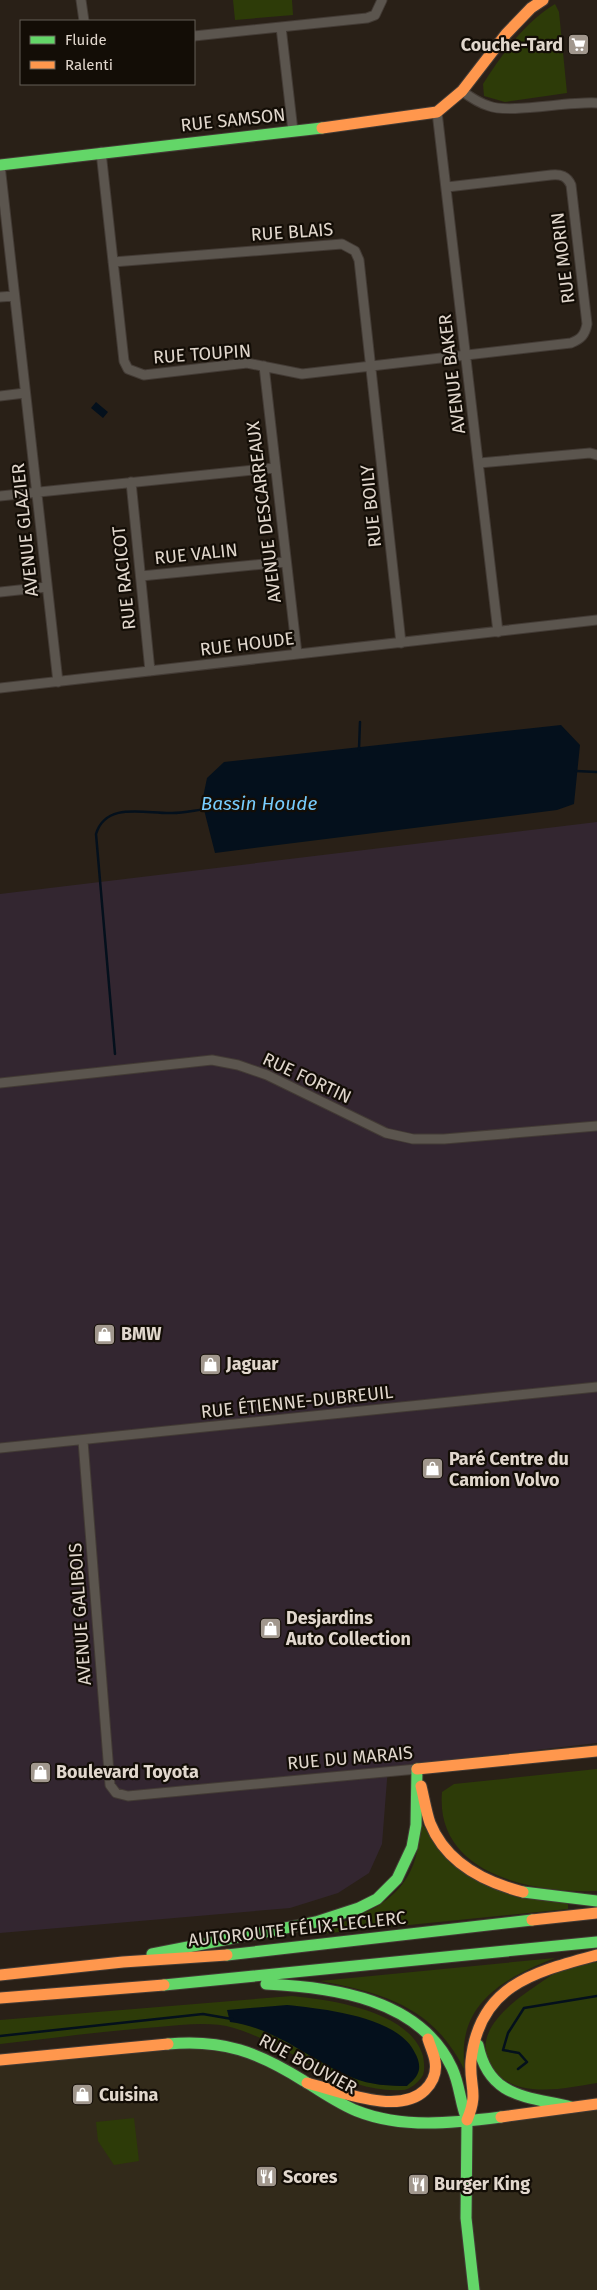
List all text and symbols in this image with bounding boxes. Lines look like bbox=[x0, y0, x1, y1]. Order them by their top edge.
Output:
legend bbox=[20, 20, 195, 85]
text: Fluide bbox=[65, 31, 107, 49]
supermarket icon: Couche-Tard bbox=[567, 33, 591, 57]
place label: Couche-Tard bbox=[461, 34, 563, 56]
text: Ralenti bbox=[65, 56, 113, 74]
street label: RUE SAMSON bbox=[179, 104, 287, 136]
street label: RUE MORIN bbox=[546, 211, 580, 305]
street label: RUE BLAIS bbox=[250, 218, 334, 246]
street label: AVENUE BAKER bbox=[434, 313, 470, 435]
street label: RUE TOUPIN bbox=[152, 340, 252, 368]
street label: AVENUE DESCARREAUX bbox=[242, 420, 286, 604]
street label: AVENUE GLAZIER bbox=[7, 462, 43, 598]
street label: RUE BOILY bbox=[356, 463, 386, 548]
street label: RUE RACICOT bbox=[108, 524, 140, 631]
street label: RUE VALIN bbox=[153, 539, 239, 569]
street label: RUE HOUDE bbox=[199, 627, 295, 661]
water label: Bassin Houde bbox=[201, 792, 317, 815]
street label: RUE FORTIN bbox=[259, 1048, 355, 1108]
shop icon: BMW bbox=[93, 1322, 117, 1346]
place label: BMW bbox=[121, 1323, 162, 1345]
shop icon: Jaguar bbox=[198, 1352, 222, 1376]
place label: Jaguar bbox=[225, 1353, 279, 1375]
street label: RUE ÉTIENNE-DUBREUIL bbox=[200, 1380, 394, 1423]
place label: Paré Centre du Camion Volvo bbox=[449, 1448, 569, 1491]
shop icon: Paré Centre du Camion Volvo bbox=[421, 1457, 445, 1481]
street label: AVENUE GALIBOIS bbox=[64, 1542, 96, 1686]
place label: Desjardins Auto Collection bbox=[285, 1607, 411, 1650]
shop icon: Desjardins Auto Collection bbox=[258, 1616, 282, 1640]
street label: RUE DU MARAIS bbox=[286, 1742, 414, 1774]
shop icon: Boulevard Toyota bbox=[28, 1760, 52, 1784]
place label: Boulevard Toyota bbox=[56, 1761, 199, 1783]
street label: AUTOROUTE FÉLIX-LECLERC bbox=[187, 1906, 407, 1951]
street label: RUE BOUVIER bbox=[255, 2029, 361, 2099]
shop icon: Cuisina bbox=[71, 2083, 95, 2107]
place label: Cuisina bbox=[99, 2084, 159, 2106]
restaurant icon: Scores bbox=[255, 2165, 279, 2189]
place label: Scores bbox=[283, 2166, 338, 2188]
restaurant icon: Burger King bbox=[406, 2172, 430, 2196]
place label: Burger King bbox=[434, 2173, 530, 2195]

